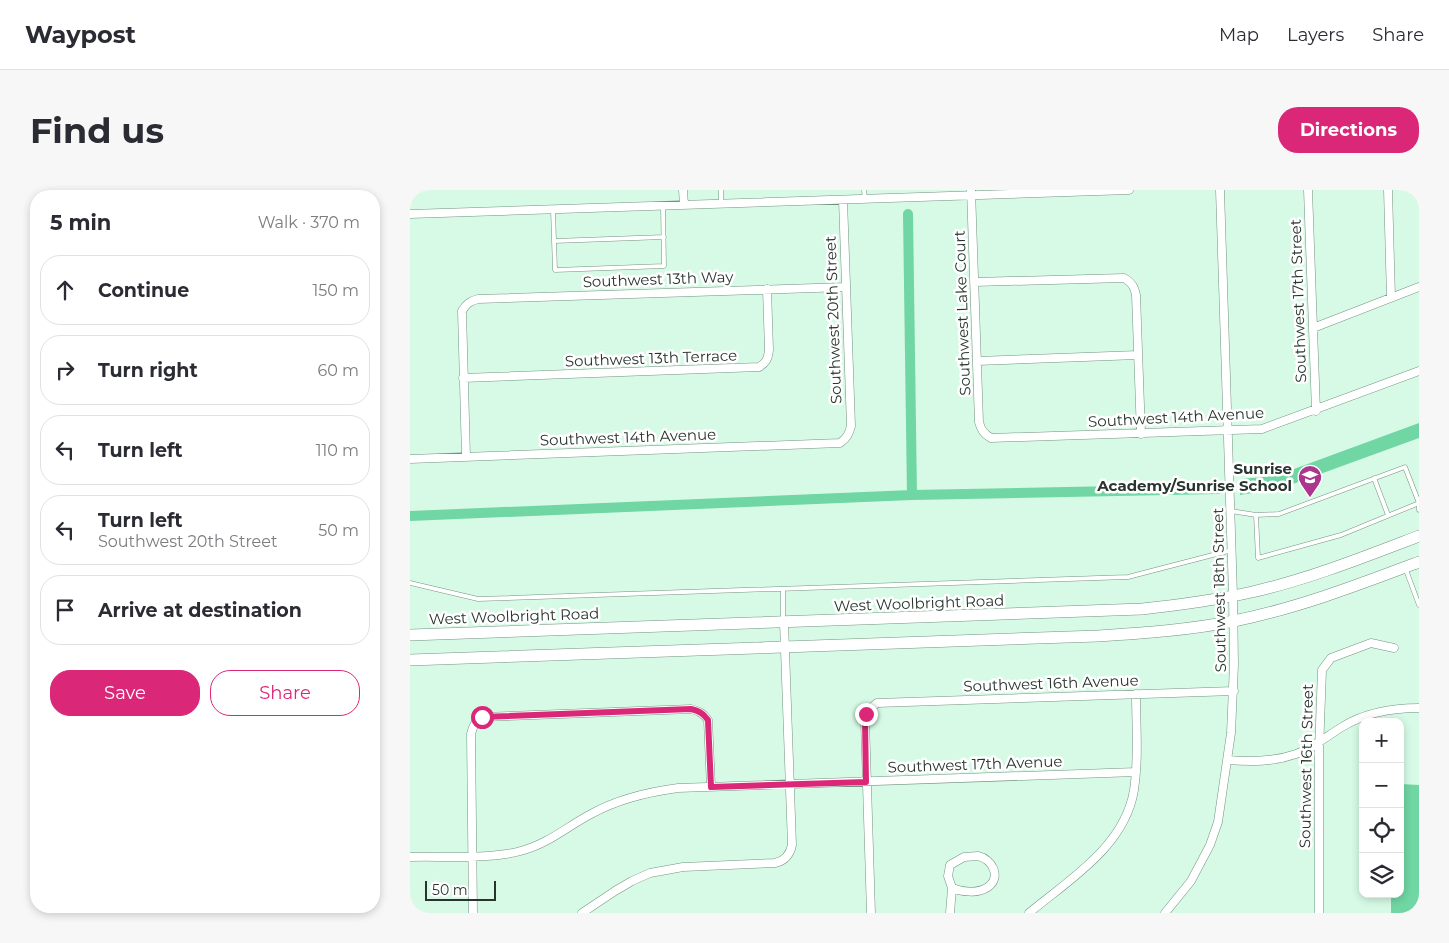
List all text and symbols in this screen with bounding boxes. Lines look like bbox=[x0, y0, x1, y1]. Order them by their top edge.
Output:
text: Waypost bbox=[25, 20, 136, 49]
text: Map bbox=[1219, 24, 1259, 46]
text: Layers bbox=[1287, 24, 1344, 46]
text: Share bbox=[1372, 24, 1424, 46]
button: Directions bbox=[1278, 107, 1419, 153]
text: Find us bbox=[30, 109, 164, 152]
text: 5 min bbox=[50, 210, 111, 235]
text: Walk · 370 m bbox=[258, 213, 360, 232]
street label: Southwest 17th Street bbox=[1286, 219, 1310, 383]
street label: Southwest Lake Court bbox=[950, 230, 974, 396]
street label: Southwest 20th Street bbox=[821, 236, 845, 404]
street label: Southwest 13th Way bbox=[582, 267, 735, 291]
icon: ahead bbox=[51, 276, 79, 304]
text: Continue bbox=[98, 279, 189, 302]
text: 150 m bbox=[312, 281, 359, 300]
street label: Southwest 13th Terrace bbox=[564, 345, 738, 371]
icon: right bbox=[51, 356, 79, 384]
text: Turn right bbox=[98, 359, 198, 382]
text: 60 m bbox=[317, 361, 359, 380]
street label: Southwest 14th Avenue bbox=[1087, 403, 1265, 431]
street label: Southwest 14th Avenue bbox=[540, 424, 716, 450]
icon: left bbox=[51, 436, 79, 464]
text: Turn left bbox=[98, 439, 183, 462]
text: 110 m bbox=[316, 441, 359, 460]
place label: Sunrise Academy/Sunrise School bbox=[1096, 459, 1292, 495]
school or university icon: Sunrise Academy/Sunrise School bbox=[1297, 464, 1323, 498]
street label: Southwest 18th Street bbox=[1208, 508, 1230, 672]
text: Turn left bbox=[98, 509, 183, 532]
icon: left bbox=[51, 516, 79, 544]
text: 50 m bbox=[318, 521, 359, 540]
text: Southwest 20th Street bbox=[98, 532, 277, 551]
street label: West Woolbright Road bbox=[833, 591, 1005, 615]
icon: arrive bbox=[51, 596, 79, 624]
text: Arrive at destination bbox=[98, 599, 302, 622]
street label: West Woolbright Road bbox=[428, 604, 600, 628]
button: Save bbox=[50, 670, 200, 716]
button: Share bbox=[210, 670, 360, 716]
street label: Southwest 16th Avenue bbox=[963, 670, 1139, 696]
street label: Southwest 16th Street bbox=[1295, 684, 1317, 848]
route end bbox=[855, 703, 878, 726]
route start bbox=[471, 706, 494, 729]
map controls bbox=[1359, 718, 1404, 898]
button: + bbox=[1359, 718, 1404, 763]
street label: Southwest 17th Avenue bbox=[887, 751, 1063, 777]
button: − bbox=[1359, 763, 1404, 808]
button: locate bbox=[1359, 808, 1404, 853]
button: layers bbox=[1359, 853, 1404, 898]
scale bar bbox=[425, 878, 496, 901]
text: 50 m bbox=[432, 881, 468, 899]

